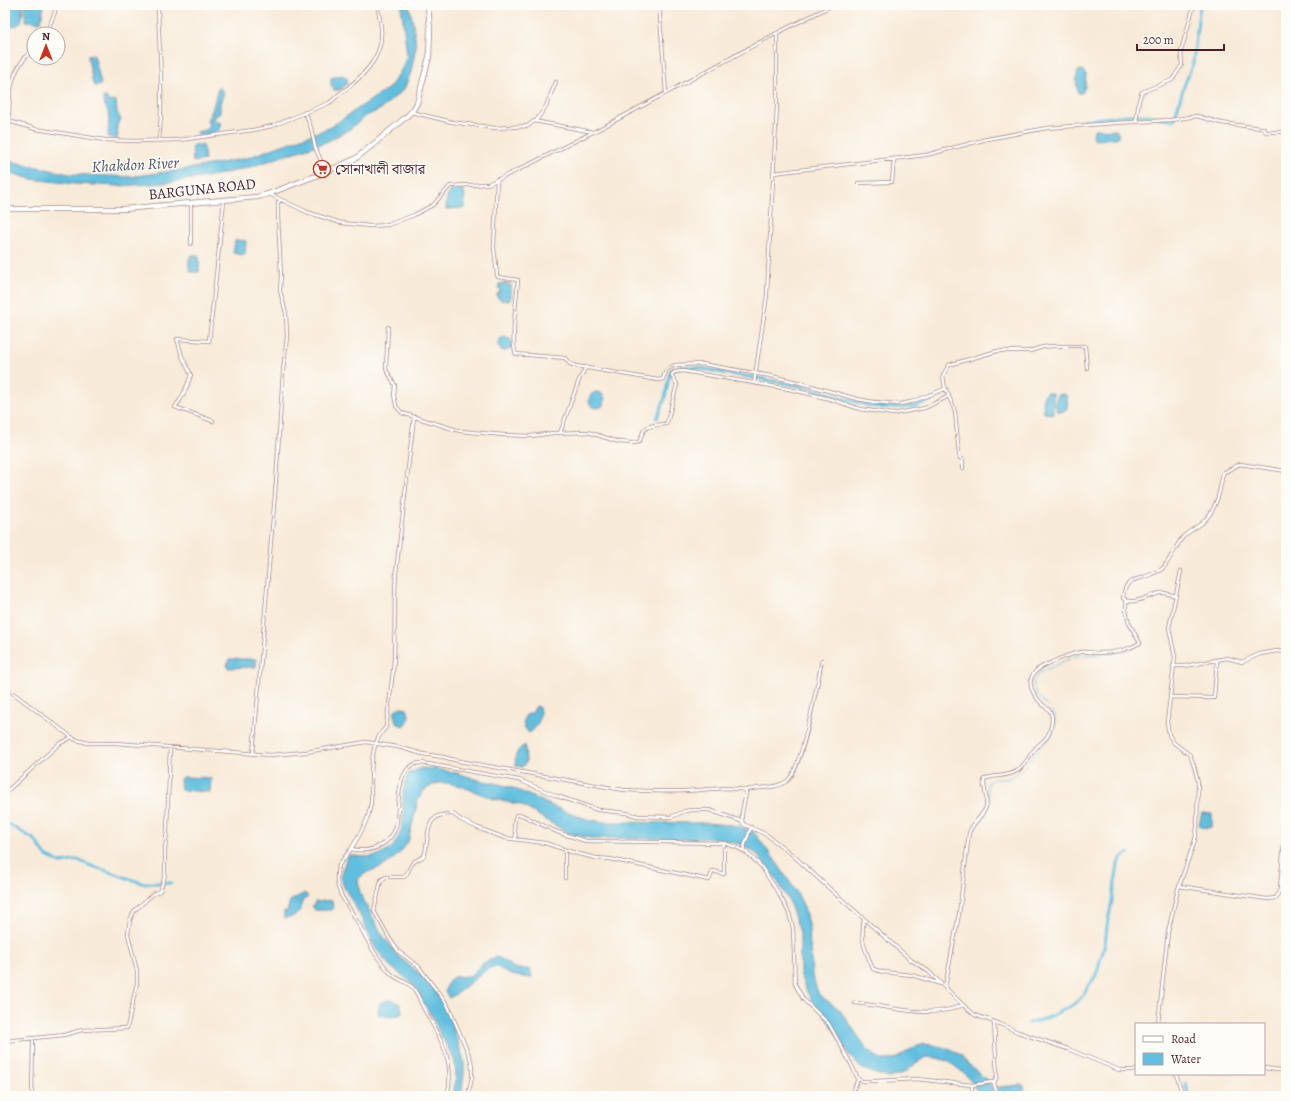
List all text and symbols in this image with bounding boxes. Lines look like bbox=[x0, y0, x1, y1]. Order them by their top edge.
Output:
north arrow bbox=[26, 26, 66, 66]
scale bar bbox=[1137, 26, 1224, 52]
text: N bbox=[42, 29, 50, 44]
text: 200 m bbox=[1143, 32, 1174, 48]
water label: Khakdon River bbox=[91, 152, 180, 178]
supermarket icon: সোনাখালী বাজার bbox=[312, 159, 332, 179]
place label: সোনাখালী বাজার bbox=[335, 159, 427, 179]
street label: BARGUNA ROAD bbox=[147, 173, 257, 205]
legend bbox=[1135, 1023, 1265, 1075]
text: Road bbox=[1171, 1031, 1197, 1047]
text: Water bbox=[1170, 1051, 1201, 1067]

